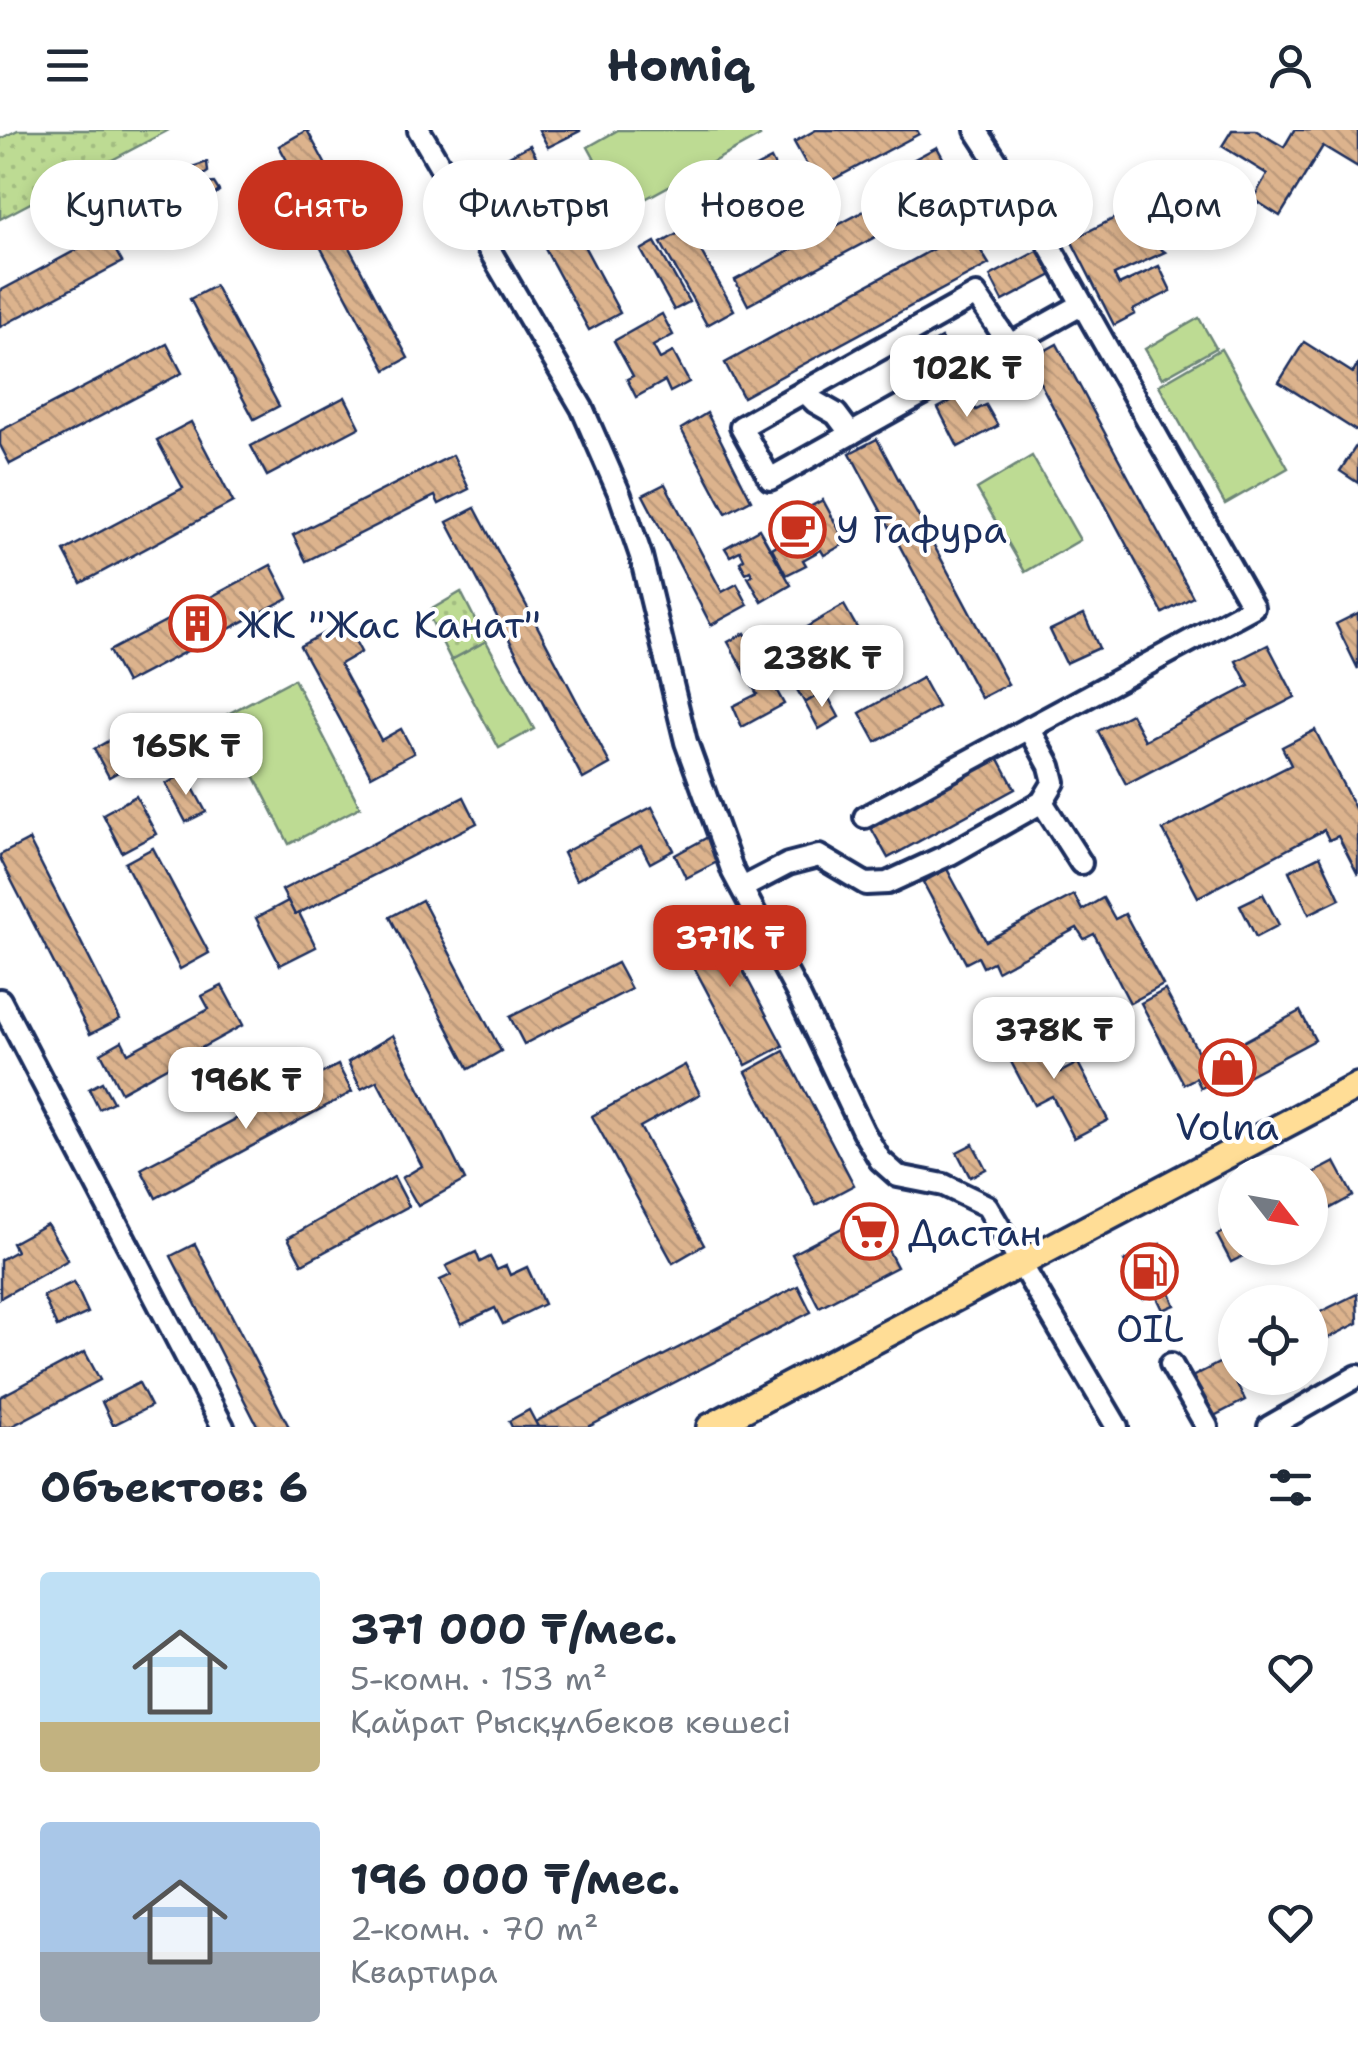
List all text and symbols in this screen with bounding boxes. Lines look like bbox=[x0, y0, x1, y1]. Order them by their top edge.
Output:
text: Homiq bbox=[607, 35, 751, 95]
icon: menu bbox=[40, 38, 95, 93]
icon: person bbox=[1263, 38, 1318, 93]
chip: Купить bbox=[30, 160, 218, 250]
chip: Снять bbox=[238, 160, 403, 250]
chip: Фильтры bbox=[423, 160, 645, 250]
chip: Новое bbox=[665, 160, 841, 250]
chip: Квартира bbox=[861, 160, 1093, 250]
chip: Дом bbox=[1113, 160, 1257, 250]
pin: 102K ₸ bbox=[886, 335, 1048, 420]
text: 102K ₸ bbox=[912, 346, 1022, 389]
cafe icon: У Гафура bbox=[767, 499, 827, 559]
place label: У Гафура bbox=[836, 504, 1007, 555]
building icon: ЖК "Жас Канат" bbox=[168, 594, 228, 654]
place label: ЖК "Жас Канат" bbox=[237, 599, 541, 650]
pin: 238K ₸ bbox=[741, 625, 903, 710]
text: 238K ₸ bbox=[762, 636, 882, 679]
pin: 165K ₸ bbox=[105, 713, 267, 798]
text: 165K ₸ bbox=[132, 724, 240, 767]
pin: 371K ₸ bbox=[649, 905, 811, 990]
text: 371K ₸ bbox=[675, 916, 785, 959]
pin: 378K ₸ bbox=[973, 997, 1135, 1082]
text: 378K ₸ bbox=[995, 1008, 1113, 1051]
shop icon: Volna bbox=[1197, 1038, 1257, 1098]
pin: 196K ₸ bbox=[165, 1047, 327, 1132]
text: 196K ₸ bbox=[190, 1058, 302, 1101]
place label: Volna bbox=[1175, 1101, 1279, 1152]
north arrow bbox=[1218, 1155, 1328, 1265]
map controls bbox=[1218, 1155, 1328, 1395]
supermarket icon: Дастан bbox=[839, 1202, 899, 1262]
place label: Дастан bbox=[908, 1207, 1042, 1258]
fuel station icon: OIL bbox=[1120, 1241, 1180, 1301]
button: locate bbox=[1218, 1285, 1328, 1395]
place label: OIL bbox=[1116, 1303, 1184, 1354]
text: Объектов: 6 bbox=[40, 1459, 308, 1515]
icon: filters bbox=[1263, 1460, 1318, 1515]
text: 371 000 ₸/мес. bbox=[350, 1601, 678, 1657]
icon: home bbox=[120, 1612, 240, 1732]
icon: heart bbox=[1263, 1645, 1318, 1700]
text: 5-комн. · 153 m² bbox=[350, 1657, 607, 1700]
text: Қайрат Рысқұлбеков көшесі bbox=[350, 1700, 791, 1743]
text: 196 000 ₸/мес. bbox=[350, 1851, 680, 1907]
icon: home bbox=[120, 1862, 240, 1982]
icon: heart bbox=[1263, 1895, 1318, 1950]
text: 2-комн. · 70 m² bbox=[350, 1907, 598, 1950]
text: Квартира bbox=[350, 1950, 498, 1993]

